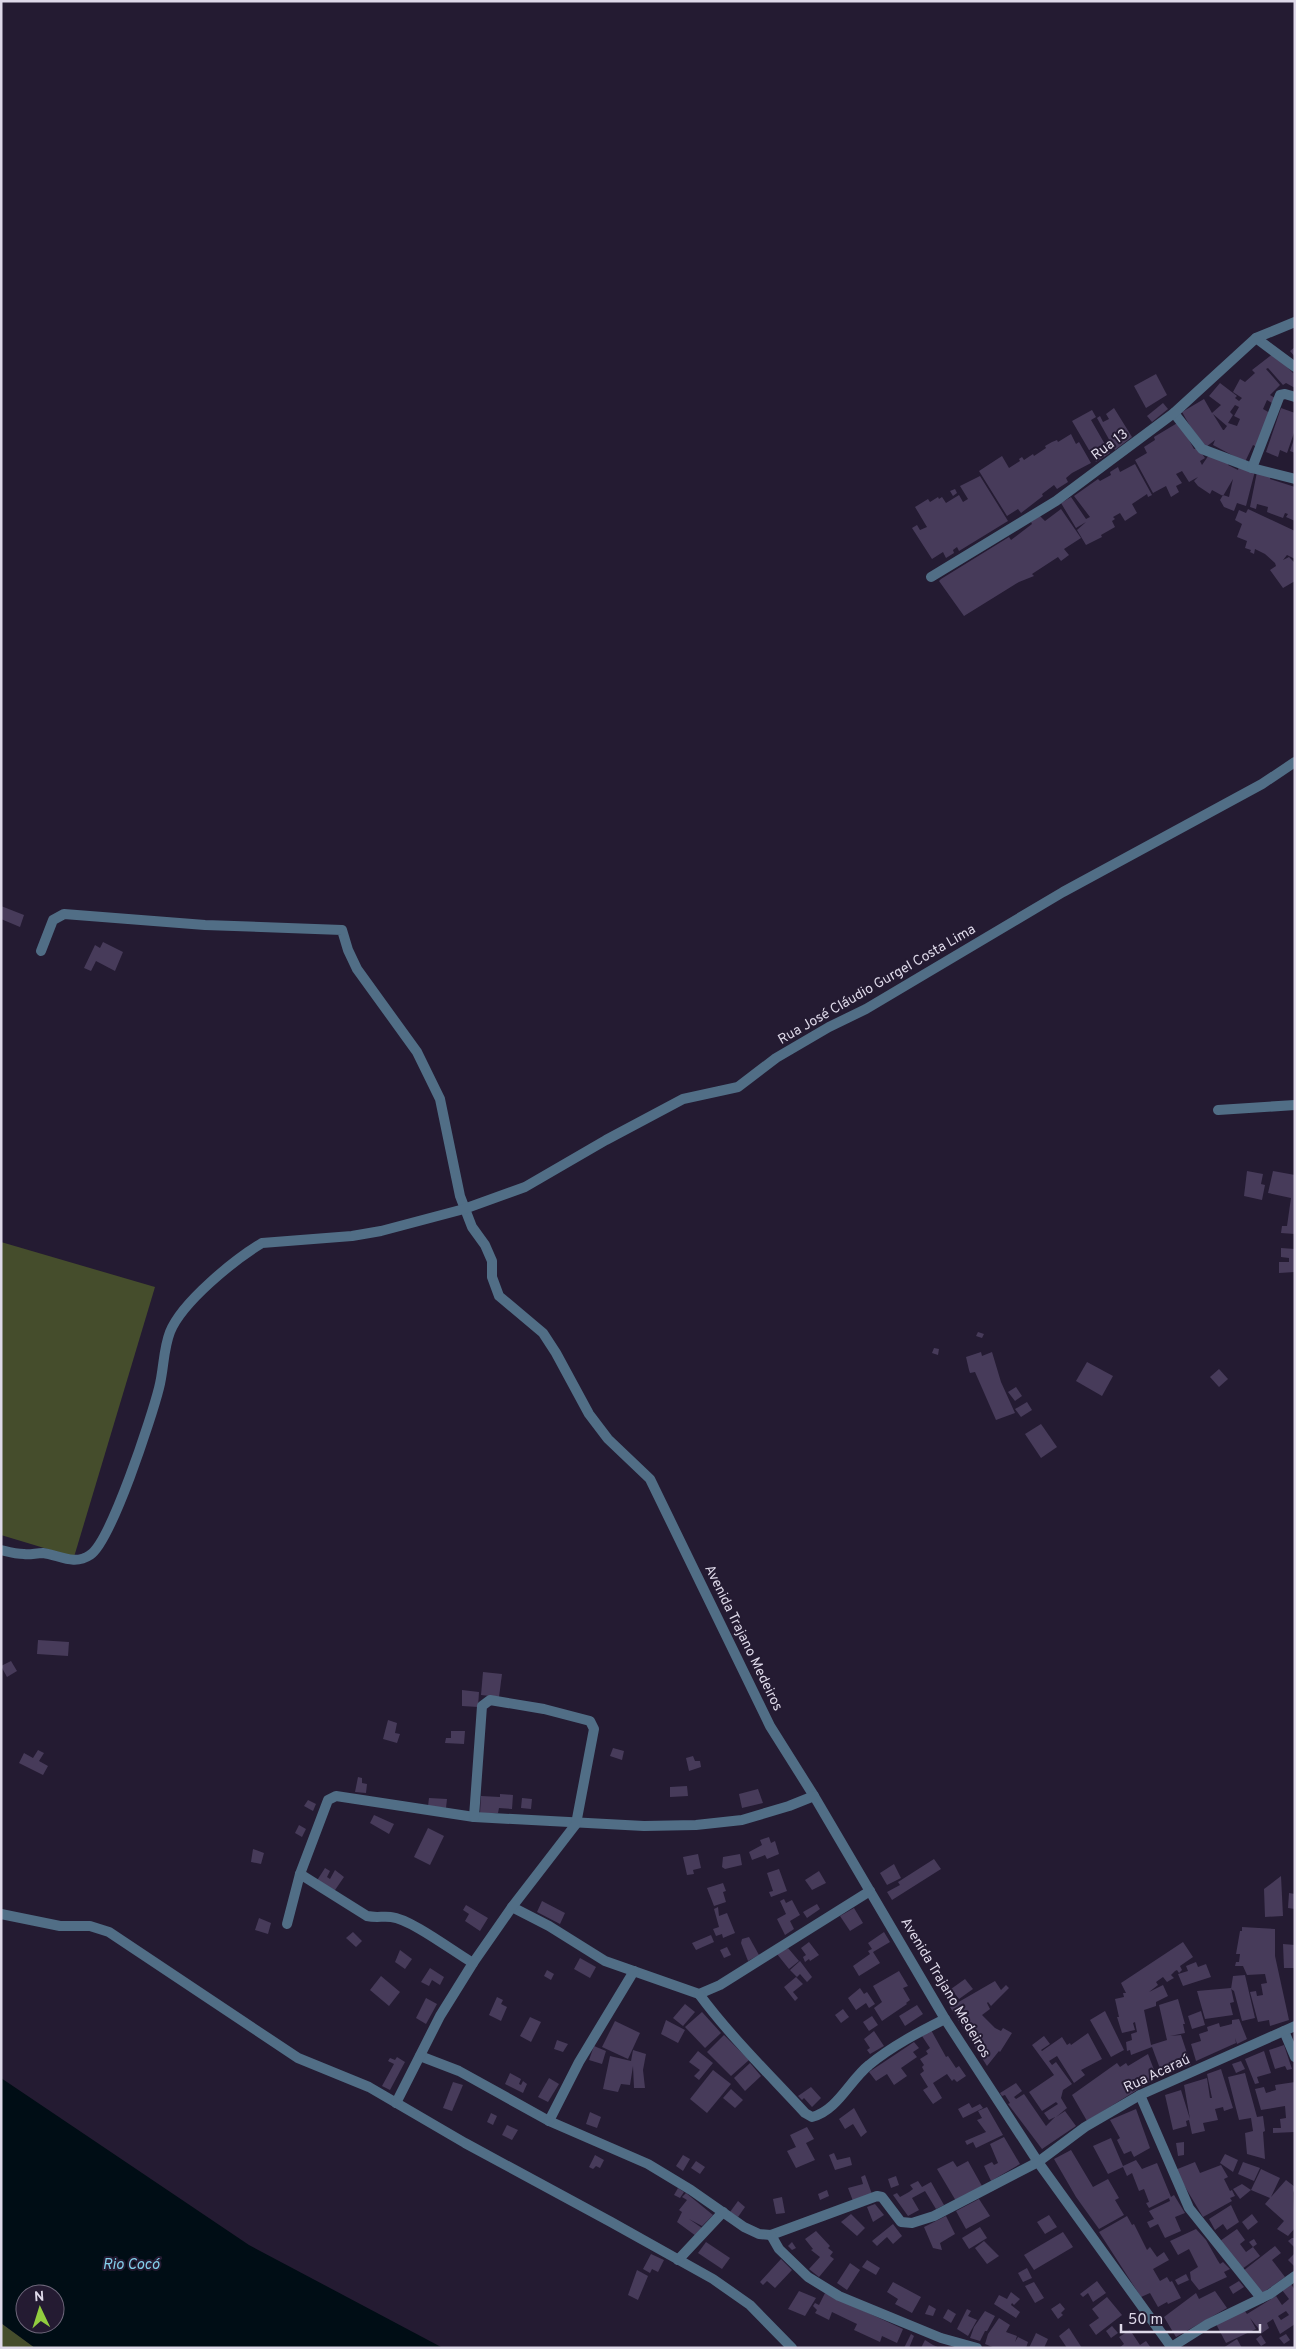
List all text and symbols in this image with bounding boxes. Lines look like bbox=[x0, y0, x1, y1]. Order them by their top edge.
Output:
street label: Rua 13 bbox=[1088, 426, 1132, 464]
street label: Rua José Cláudio Gurgel Costa Lima bbox=[775, 921, 979, 1049]
street label: Avenida Trajano Medeiros bbox=[700, 1562, 786, 1714]
street label: Avenida Trajano Medeiros bbox=[896, 1915, 994, 2061]
street label: Rua Acaraú bbox=[1121, 2051, 1193, 2097]
water label: Rio Cocó bbox=[103, 2256, 160, 2275]
north arrow bbox=[15, 2284, 65, 2334]
text: N bbox=[34, 2289, 45, 2306]
scale bar bbox=[1121, 2302, 1260, 2334]
text: 50 m bbox=[1128, 2311, 1163, 2330]

